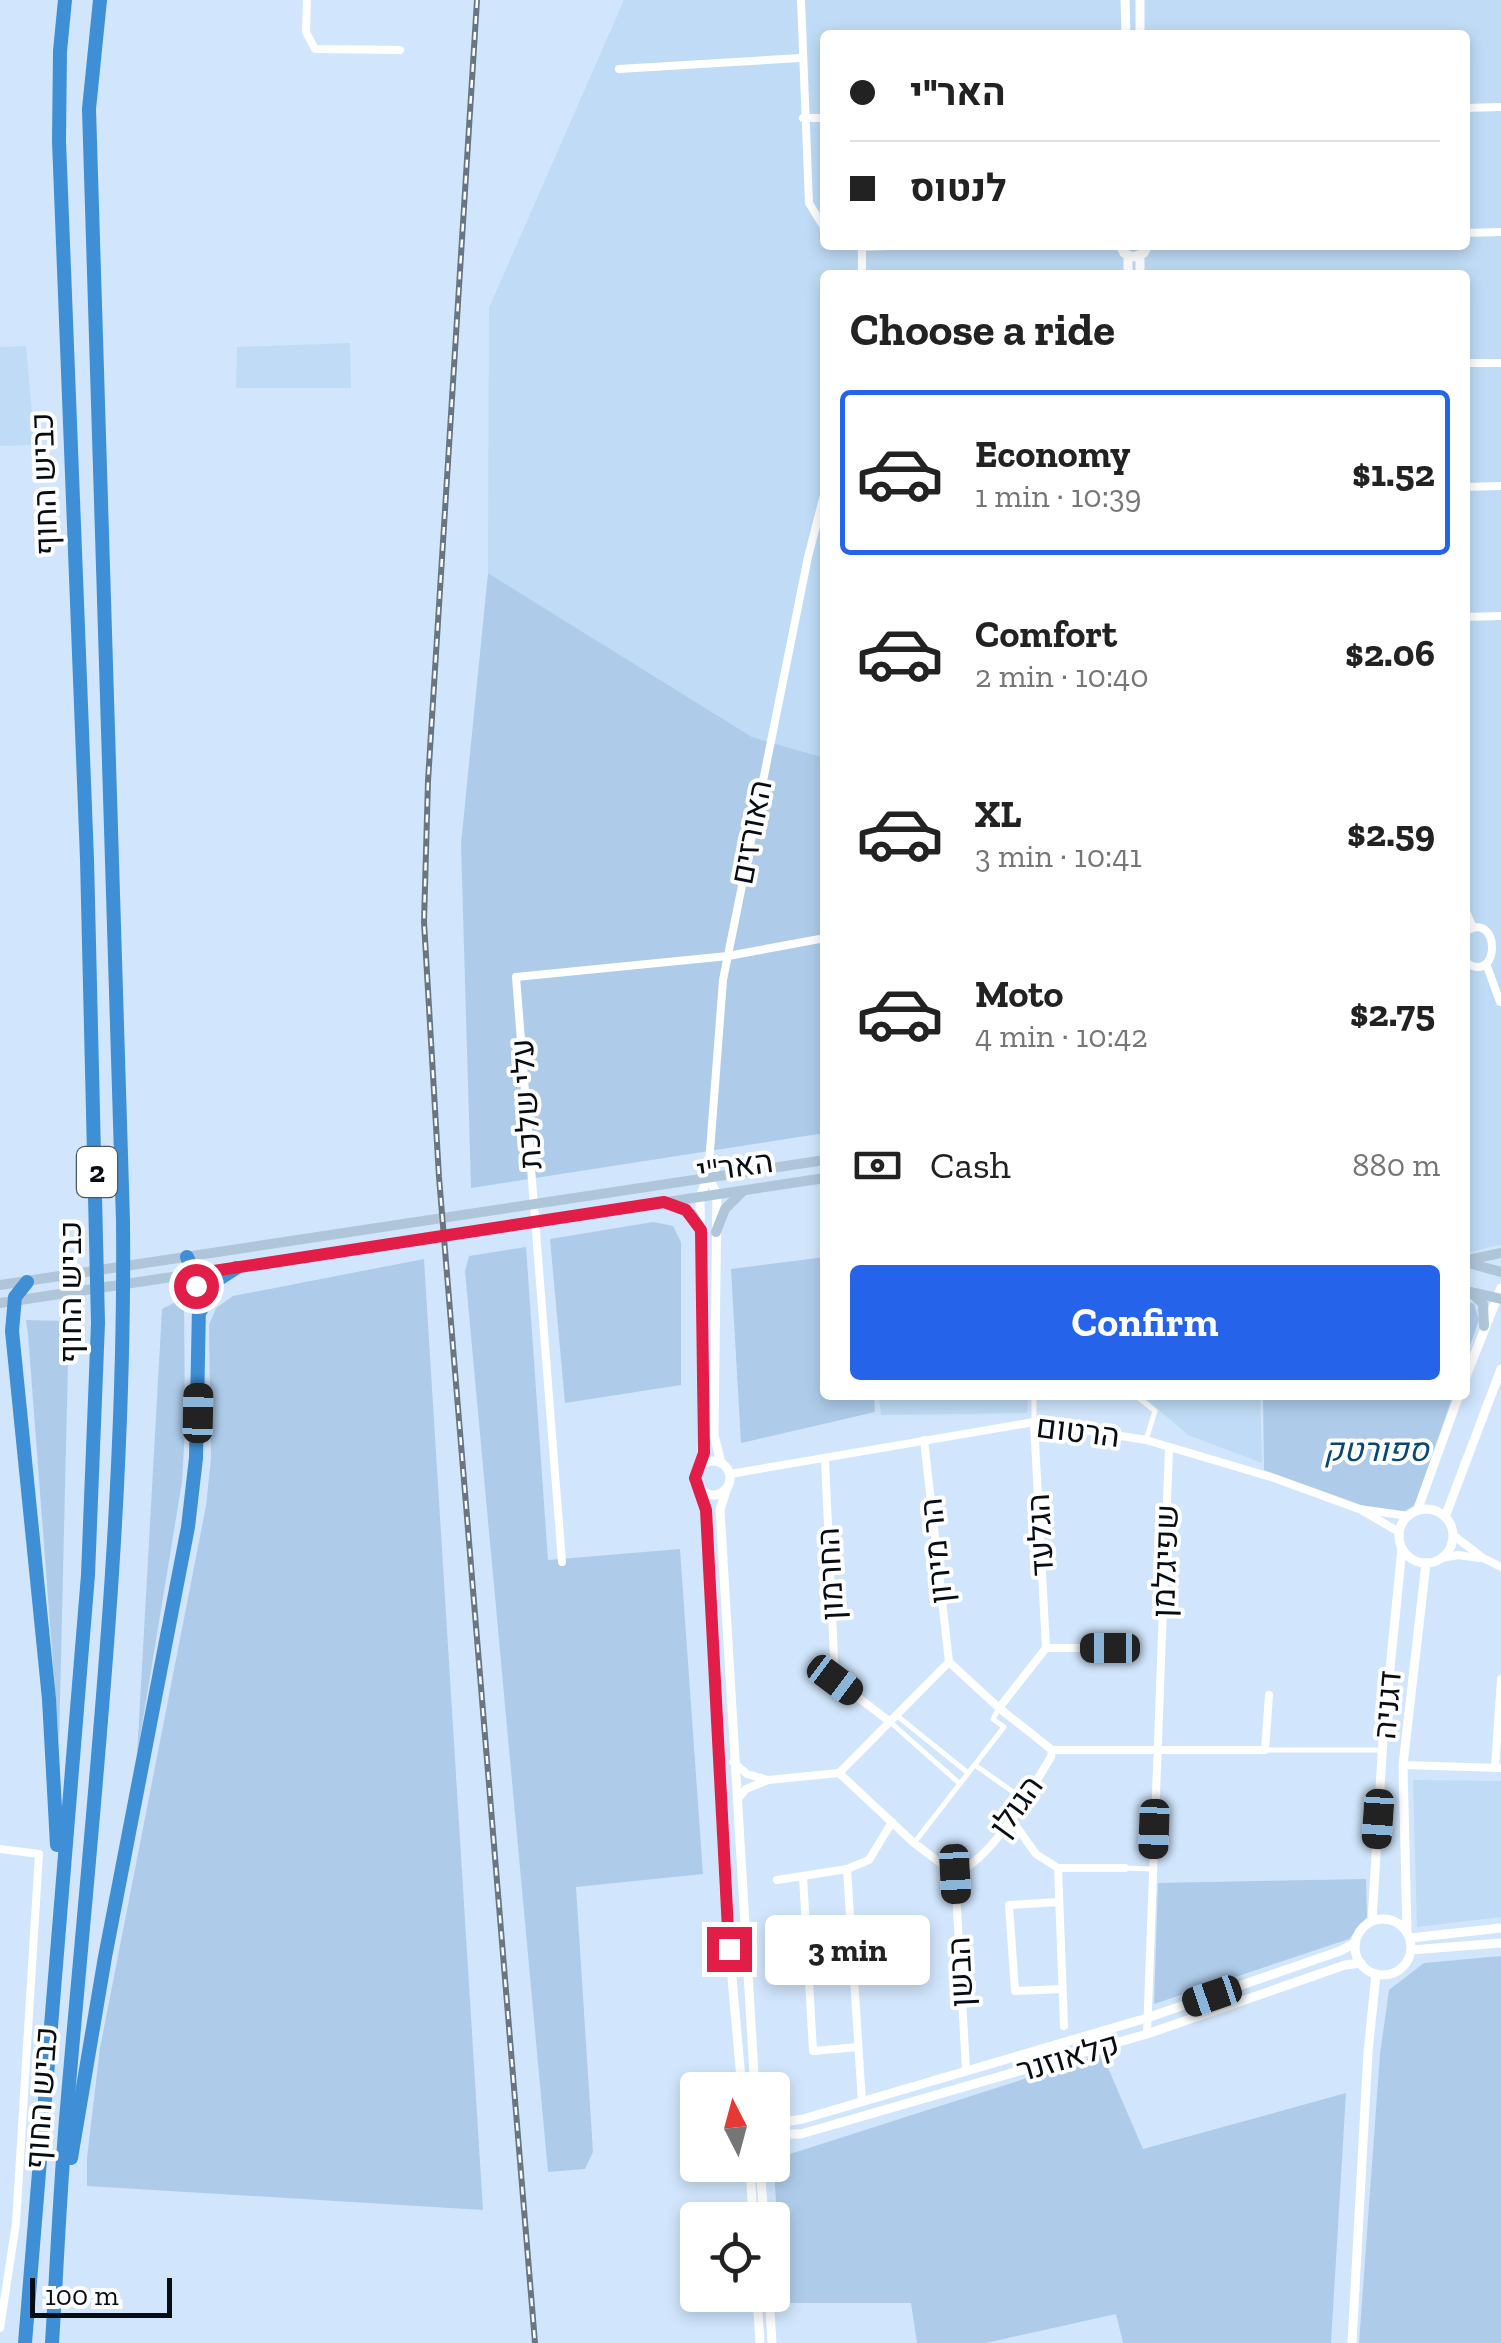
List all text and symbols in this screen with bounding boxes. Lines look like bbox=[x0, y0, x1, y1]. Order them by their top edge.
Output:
text: האר"י bbox=[910, 69, 1006, 115]
text: לנטוס bbox=[910, 165, 1007, 211]
text: Choose a ride bbox=[850, 303, 1115, 357]
street label: כביש החוף bbox=[23, 412, 65, 556]
icon: car bbox=[855, 428, 945, 518]
text: Economy bbox=[975, 431, 1130, 477]
text: $1.52 bbox=[1352, 450, 1435, 496]
text: 1 min · 10:39 bbox=[975, 477, 1142, 515]
icon: car bbox=[855, 608, 945, 698]
text: Comfort bbox=[975, 611, 1117, 657]
text: $2.06 bbox=[1345, 630, 1435, 676]
text: 2 min · 10:40 bbox=[975, 657, 1149, 695]
street label: האורזים bbox=[722, 776, 780, 888]
icon: car bbox=[855, 788, 945, 878]
text: XL bbox=[975, 791, 1022, 837]
text: $2.59 bbox=[1347, 810, 1435, 856]
text: 3 min · 10:41 bbox=[975, 837, 1142, 875]
icon: car bbox=[855, 968, 945, 1058]
text: Moto bbox=[975, 971, 1063, 1017]
text: $2.75 bbox=[1350, 990, 1435, 1036]
text: 4 min · 10:42 bbox=[975, 1017, 1148, 1055]
street label: עלי שלכת bbox=[502, 1037, 550, 1171]
icon: cash bbox=[850, 1138, 905, 1193]
street label: האר"י bbox=[694, 1142, 776, 1190]
text: Cash bbox=[930, 1142, 1011, 1188]
text: 880 m bbox=[1352, 1146, 1440, 1184]
road number: 2 bbox=[77, 1147, 117, 1197]
street label: כביש החוף bbox=[51, 1220, 89, 1364]
route start bbox=[174, 1264, 219, 1309]
button: Confirm bbox=[850, 1265, 1440, 1380]
car bbox=[182, 1383, 214, 1443]
street label: הרטום bbox=[1034, 1407, 1122, 1455]
park label: ספורטק bbox=[1323, 1431, 1430, 1469]
street label: הגלעד bbox=[1019, 1493, 1061, 1577]
street label: הר מירון bbox=[912, 1496, 960, 1606]
street label: שפיגלמן bbox=[1144, 1504, 1186, 1618]
street label: החרמון bbox=[809, 1527, 851, 1621]
car bbox=[1080, 1633, 1140, 1663]
car bbox=[802, 1650, 868, 1710]
street label: דגניה bbox=[1365, 1669, 1409, 1741]
street label: הגולן bbox=[981, 1768, 1051, 1844]
car bbox=[1361, 1788, 1395, 1850]
car bbox=[1138, 1798, 1170, 1860]
car bbox=[938, 1843, 972, 1905]
callout: 3 min bbox=[764, 1914, 929, 1984]
route end bbox=[707, 1927, 752, 1972]
text: 3 min bbox=[808, 1931, 887, 1969]
street label: הבשן bbox=[939, 1936, 981, 2008]
car bbox=[1179, 1972, 1245, 2020]
street label: קלאוזנר bbox=[1012, 2024, 1124, 2090]
street label: כביש החוף bbox=[17, 2025, 65, 2171]
north arrow bbox=[680, 2072, 790, 2182]
map controls bbox=[680, 2072, 790, 2312]
button: locate bbox=[680, 2202, 790, 2312]
scale bar bbox=[30, 2273, 172, 2318]
text: 100 m bbox=[45, 2279, 119, 2312]

